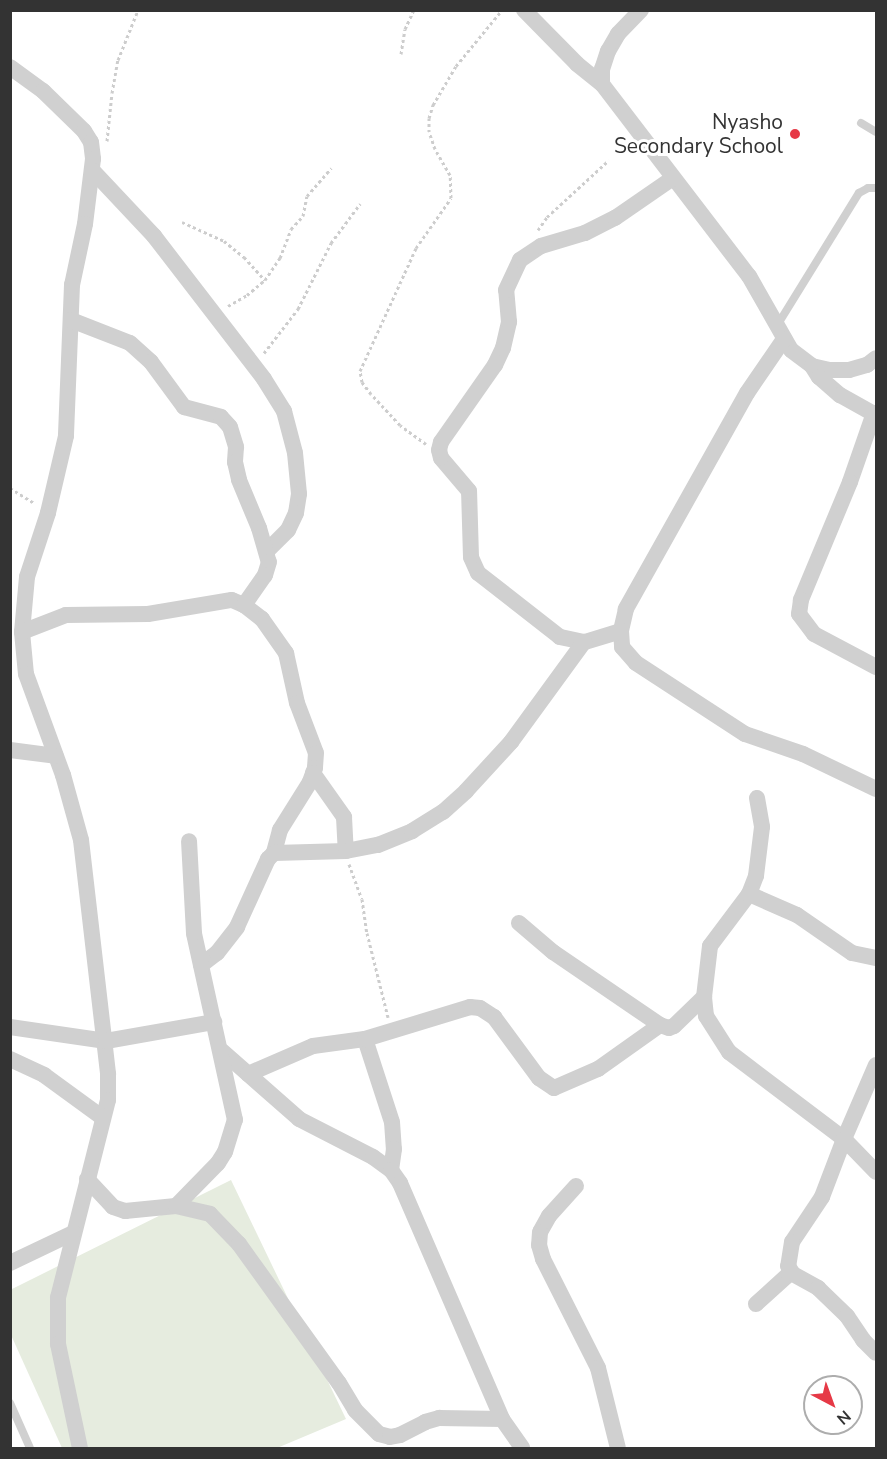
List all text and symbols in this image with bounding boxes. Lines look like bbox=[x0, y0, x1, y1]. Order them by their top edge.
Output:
place label: Nyasho Secondary School bbox=[614, 109, 783, 159]
marker: Nyasho Secondary School bbox=[788, 127, 802, 141]
north arrow bbox=[803, 1375, 863, 1435]
text: N bbox=[832, 1405, 855, 1429]

